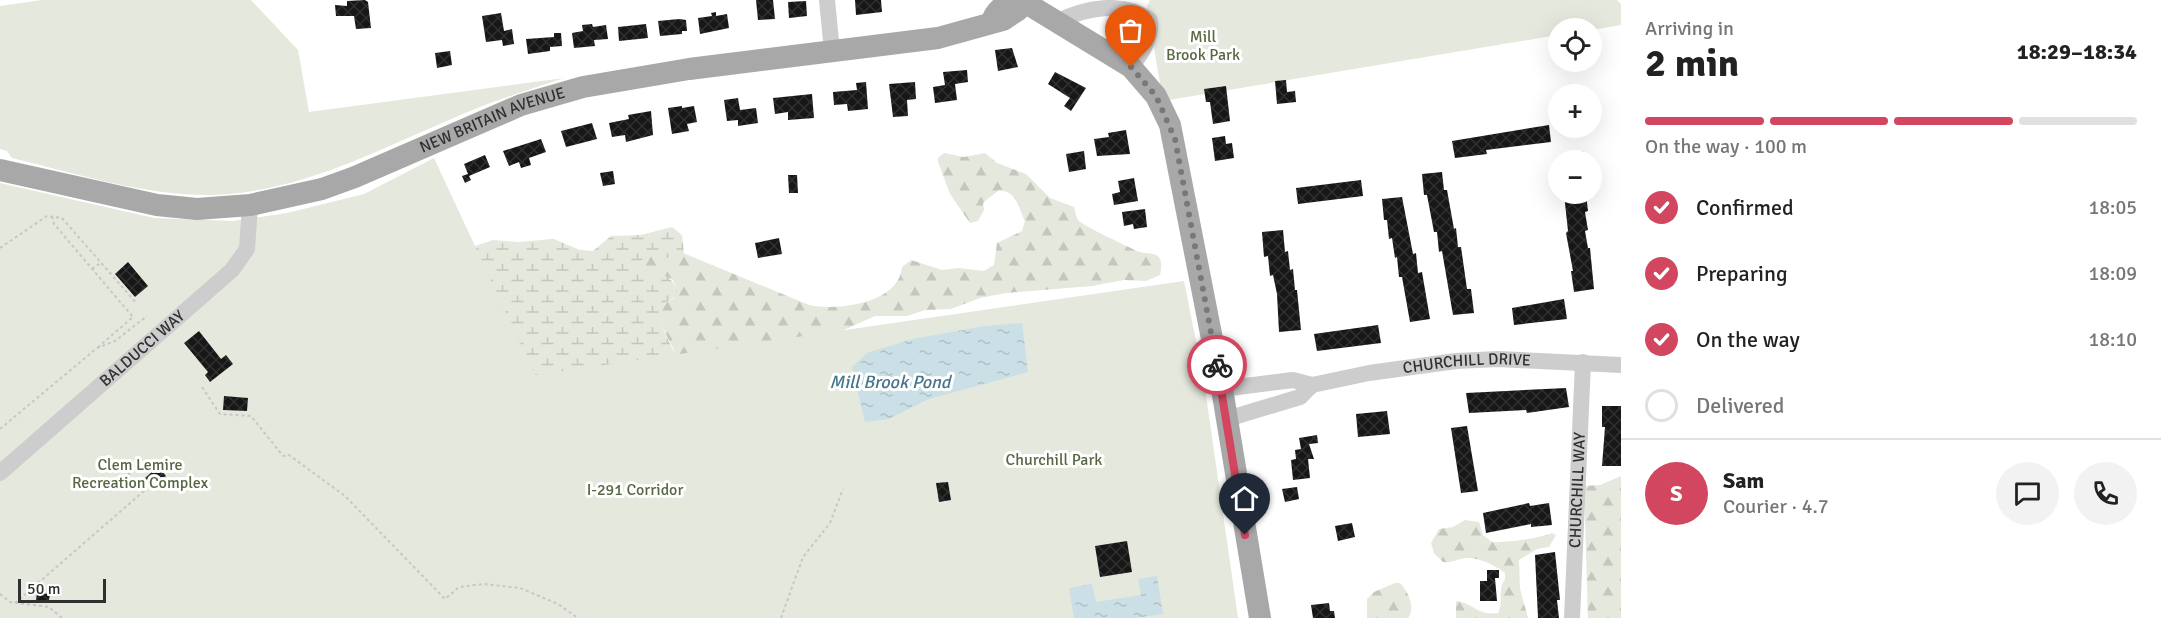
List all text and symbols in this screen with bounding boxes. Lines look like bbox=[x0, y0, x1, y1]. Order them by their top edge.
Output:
pin bbox=[1105, 5, 1156, 67]
icon: bag bbox=[1114, 14, 1147, 47]
text: Arriving in bbox=[1645, 16, 1734, 41]
map controls bbox=[1548, 18, 1602, 204]
button: locate bbox=[1548, 18, 1602, 72]
park label: Mill Brook Park bbox=[1166, 27, 1240, 65]
text: 18:29–18:34 bbox=[2017, 38, 2137, 65]
text: 2 min bbox=[1645, 39, 1739, 87]
street label: NEW BRITAIN AVENUE bbox=[417, 83, 567, 158]
button: + bbox=[1548, 84, 1602, 138]
text: On the way · 100 m bbox=[1645, 134, 1807, 159]
button: − bbox=[1548, 150, 1602, 204]
icon: check bbox=[1645, 191, 1678, 224]
text: Confirmed bbox=[1696, 194, 1794, 221]
text: 18:05 bbox=[2088, 195, 2137, 220]
icon: check bbox=[1645, 257, 1678, 290]
text: Preparing bbox=[1696, 260, 1788, 287]
text: 18:09 bbox=[2088, 261, 2137, 286]
street label: BALDUCCI WAY bbox=[96, 306, 189, 391]
icon: check bbox=[1645, 323, 1678, 356]
text: On the way bbox=[1696, 326, 1800, 353]
text: 18:10 bbox=[2088, 327, 2137, 352]
courier bbox=[1187, 335, 1247, 395]
icon: bike bbox=[1201, 349, 1234, 382]
street label: CHURCHILL DRIVE bbox=[1402, 349, 1531, 378]
water label: Mill Brook Pond bbox=[830, 371, 953, 393]
text: Delivered bbox=[1696, 392, 1784, 419]
street label: CHURCHILL WAY bbox=[1565, 432, 1590, 548]
park label: Churchill Park bbox=[1006, 450, 1102, 470]
park label: Clem Lemire Recreation Complex bbox=[72, 455, 209, 493]
button: chat bbox=[1996, 462, 2059, 525]
button: phone bbox=[2074, 462, 2137, 525]
text: Sam bbox=[1723, 467, 1764, 494]
pin bbox=[1219, 473, 1270, 535]
park label: I-291 Corridor bbox=[587, 480, 683, 500]
text: S bbox=[1670, 480, 1683, 507]
icon: home bbox=[1228, 482, 1261, 515]
text: Courier · 4.7 bbox=[1723, 494, 1829, 519]
scale bar bbox=[18, 576, 106, 604]
text: 50 m bbox=[27, 579, 61, 599]

